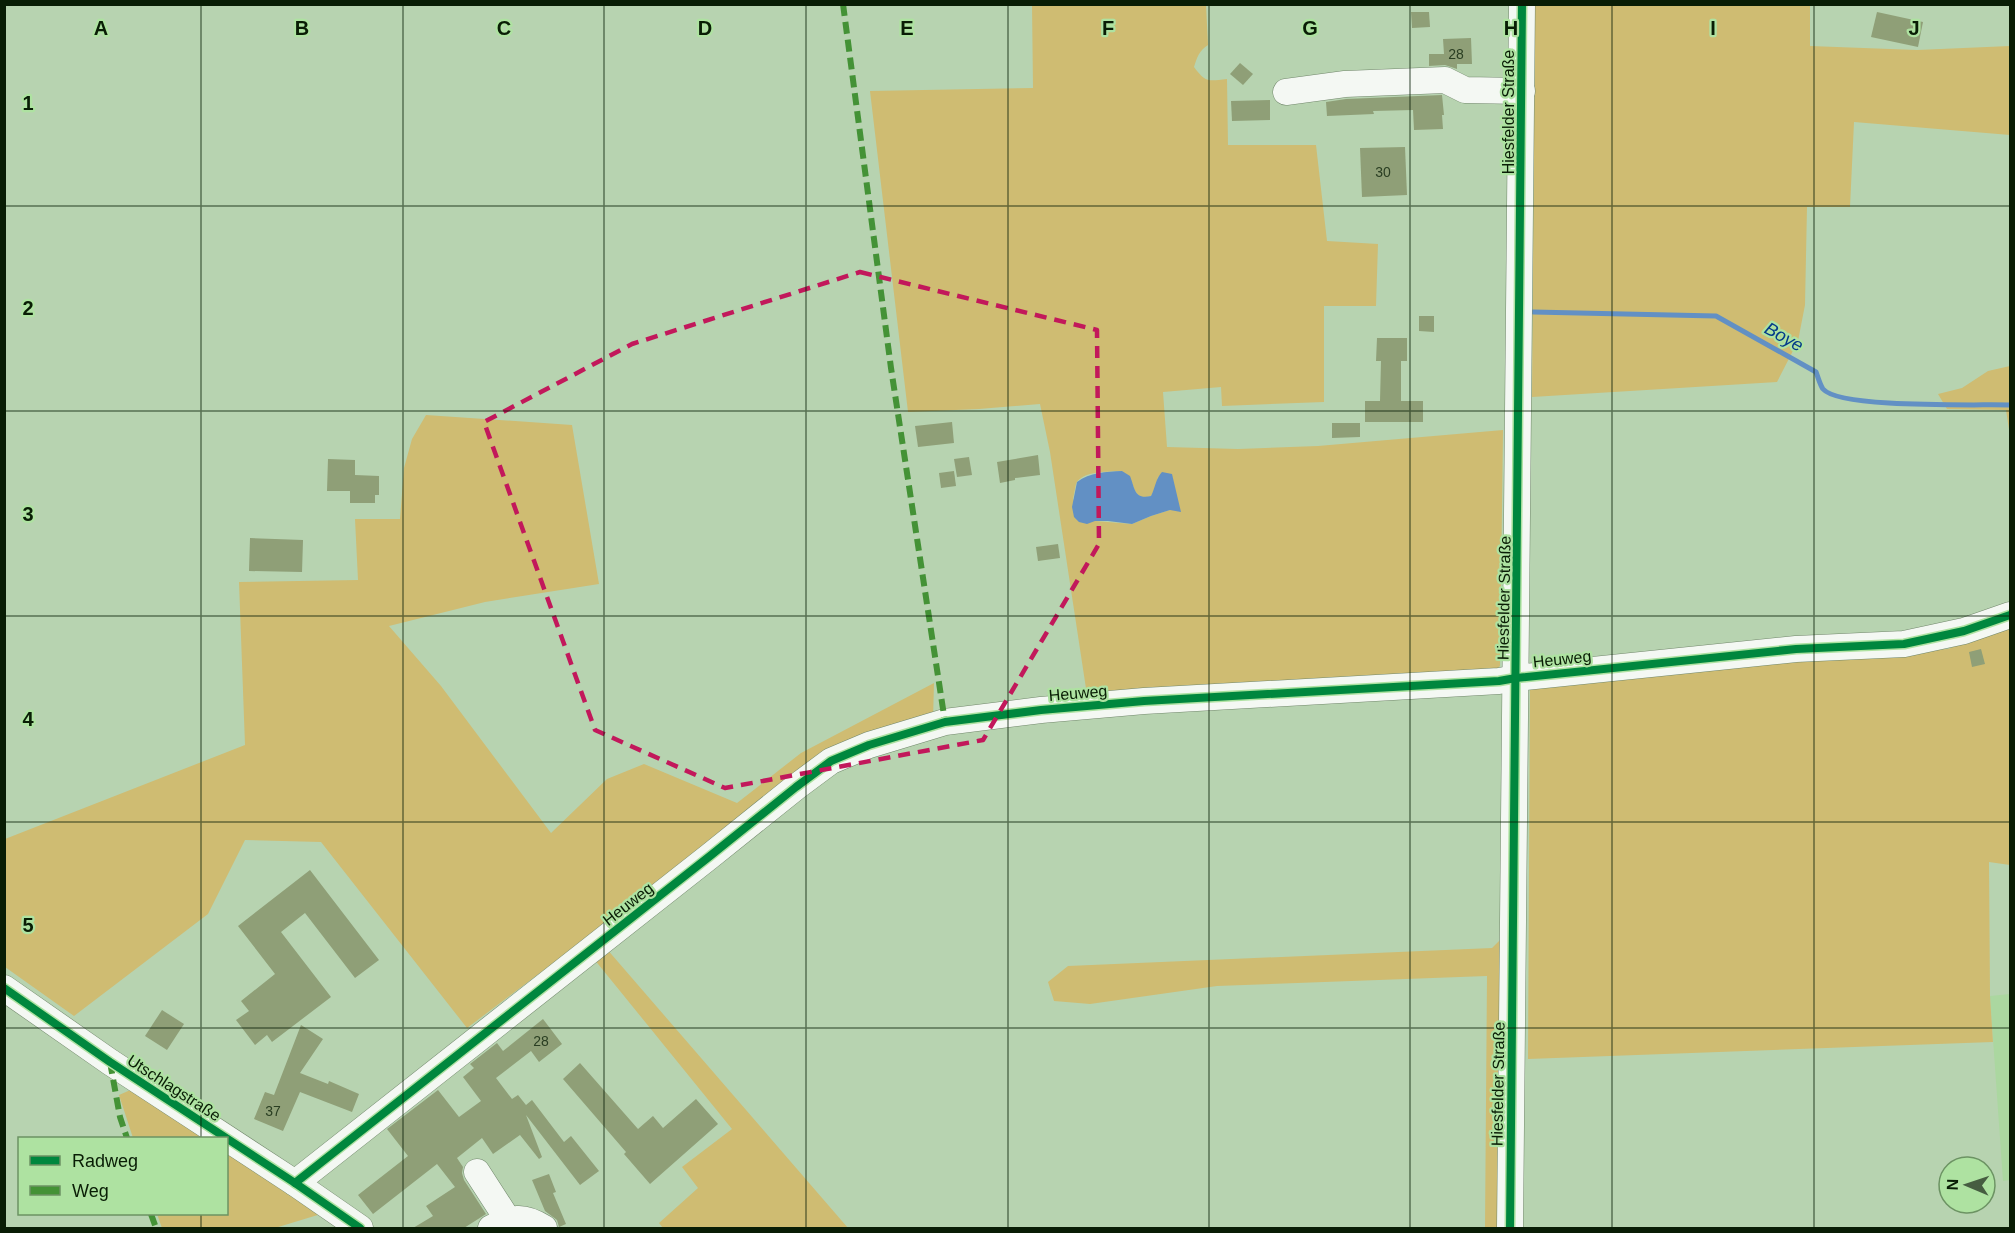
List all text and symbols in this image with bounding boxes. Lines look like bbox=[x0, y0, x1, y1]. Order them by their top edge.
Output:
text: A bbox=[94, 17, 108, 39]
text: B bbox=[295, 17, 309, 39]
text: C bbox=[497, 17, 511, 39]
text: D bbox=[698, 17, 712, 39]
text: E bbox=[900, 17, 914, 39]
text: F bbox=[1102, 17, 1114, 39]
text: G bbox=[1302, 17, 1318, 39]
text: H bbox=[1504, 17, 1518, 39]
text: I bbox=[1710, 17, 1716, 39]
text: J bbox=[1908, 17, 1920, 39]
house number: 28 bbox=[1448, 46, 1464, 62]
street label: Hiesfelder Straße bbox=[1500, 50, 1517, 174]
text: 1 bbox=[22, 92, 34, 114]
house number: 30 bbox=[1375, 164, 1391, 180]
text: 2 bbox=[22, 297, 34, 319]
water label: Boye bbox=[1761, 318, 1807, 356]
text: 3 bbox=[22, 503, 34, 525]
street label: Hiesfelder Straße bbox=[1494, 536, 1514, 660]
street label: Heuweg bbox=[1532, 647, 1592, 671]
street label: Heuweg bbox=[1048, 682, 1108, 704]
text: 4 bbox=[22, 708, 34, 730]
street label: Heuweg bbox=[600, 879, 656, 929]
text: 5 bbox=[22, 914, 34, 936]
street label: Hiesfelder Straße bbox=[1488, 1022, 1508, 1146]
house number: 28 bbox=[533, 1033, 549, 1049]
street label: Utschlagstraße bbox=[124, 1052, 224, 1124]
house number: 37 bbox=[265, 1103, 281, 1119]
legend bbox=[18, 1137, 228, 1215]
text: Radweg bbox=[72, 1151, 138, 1171]
north arrow bbox=[1937, 1155, 1997, 1215]
text: N bbox=[1944, 1178, 1961, 1191]
text: Weg bbox=[72, 1181, 109, 1201]

